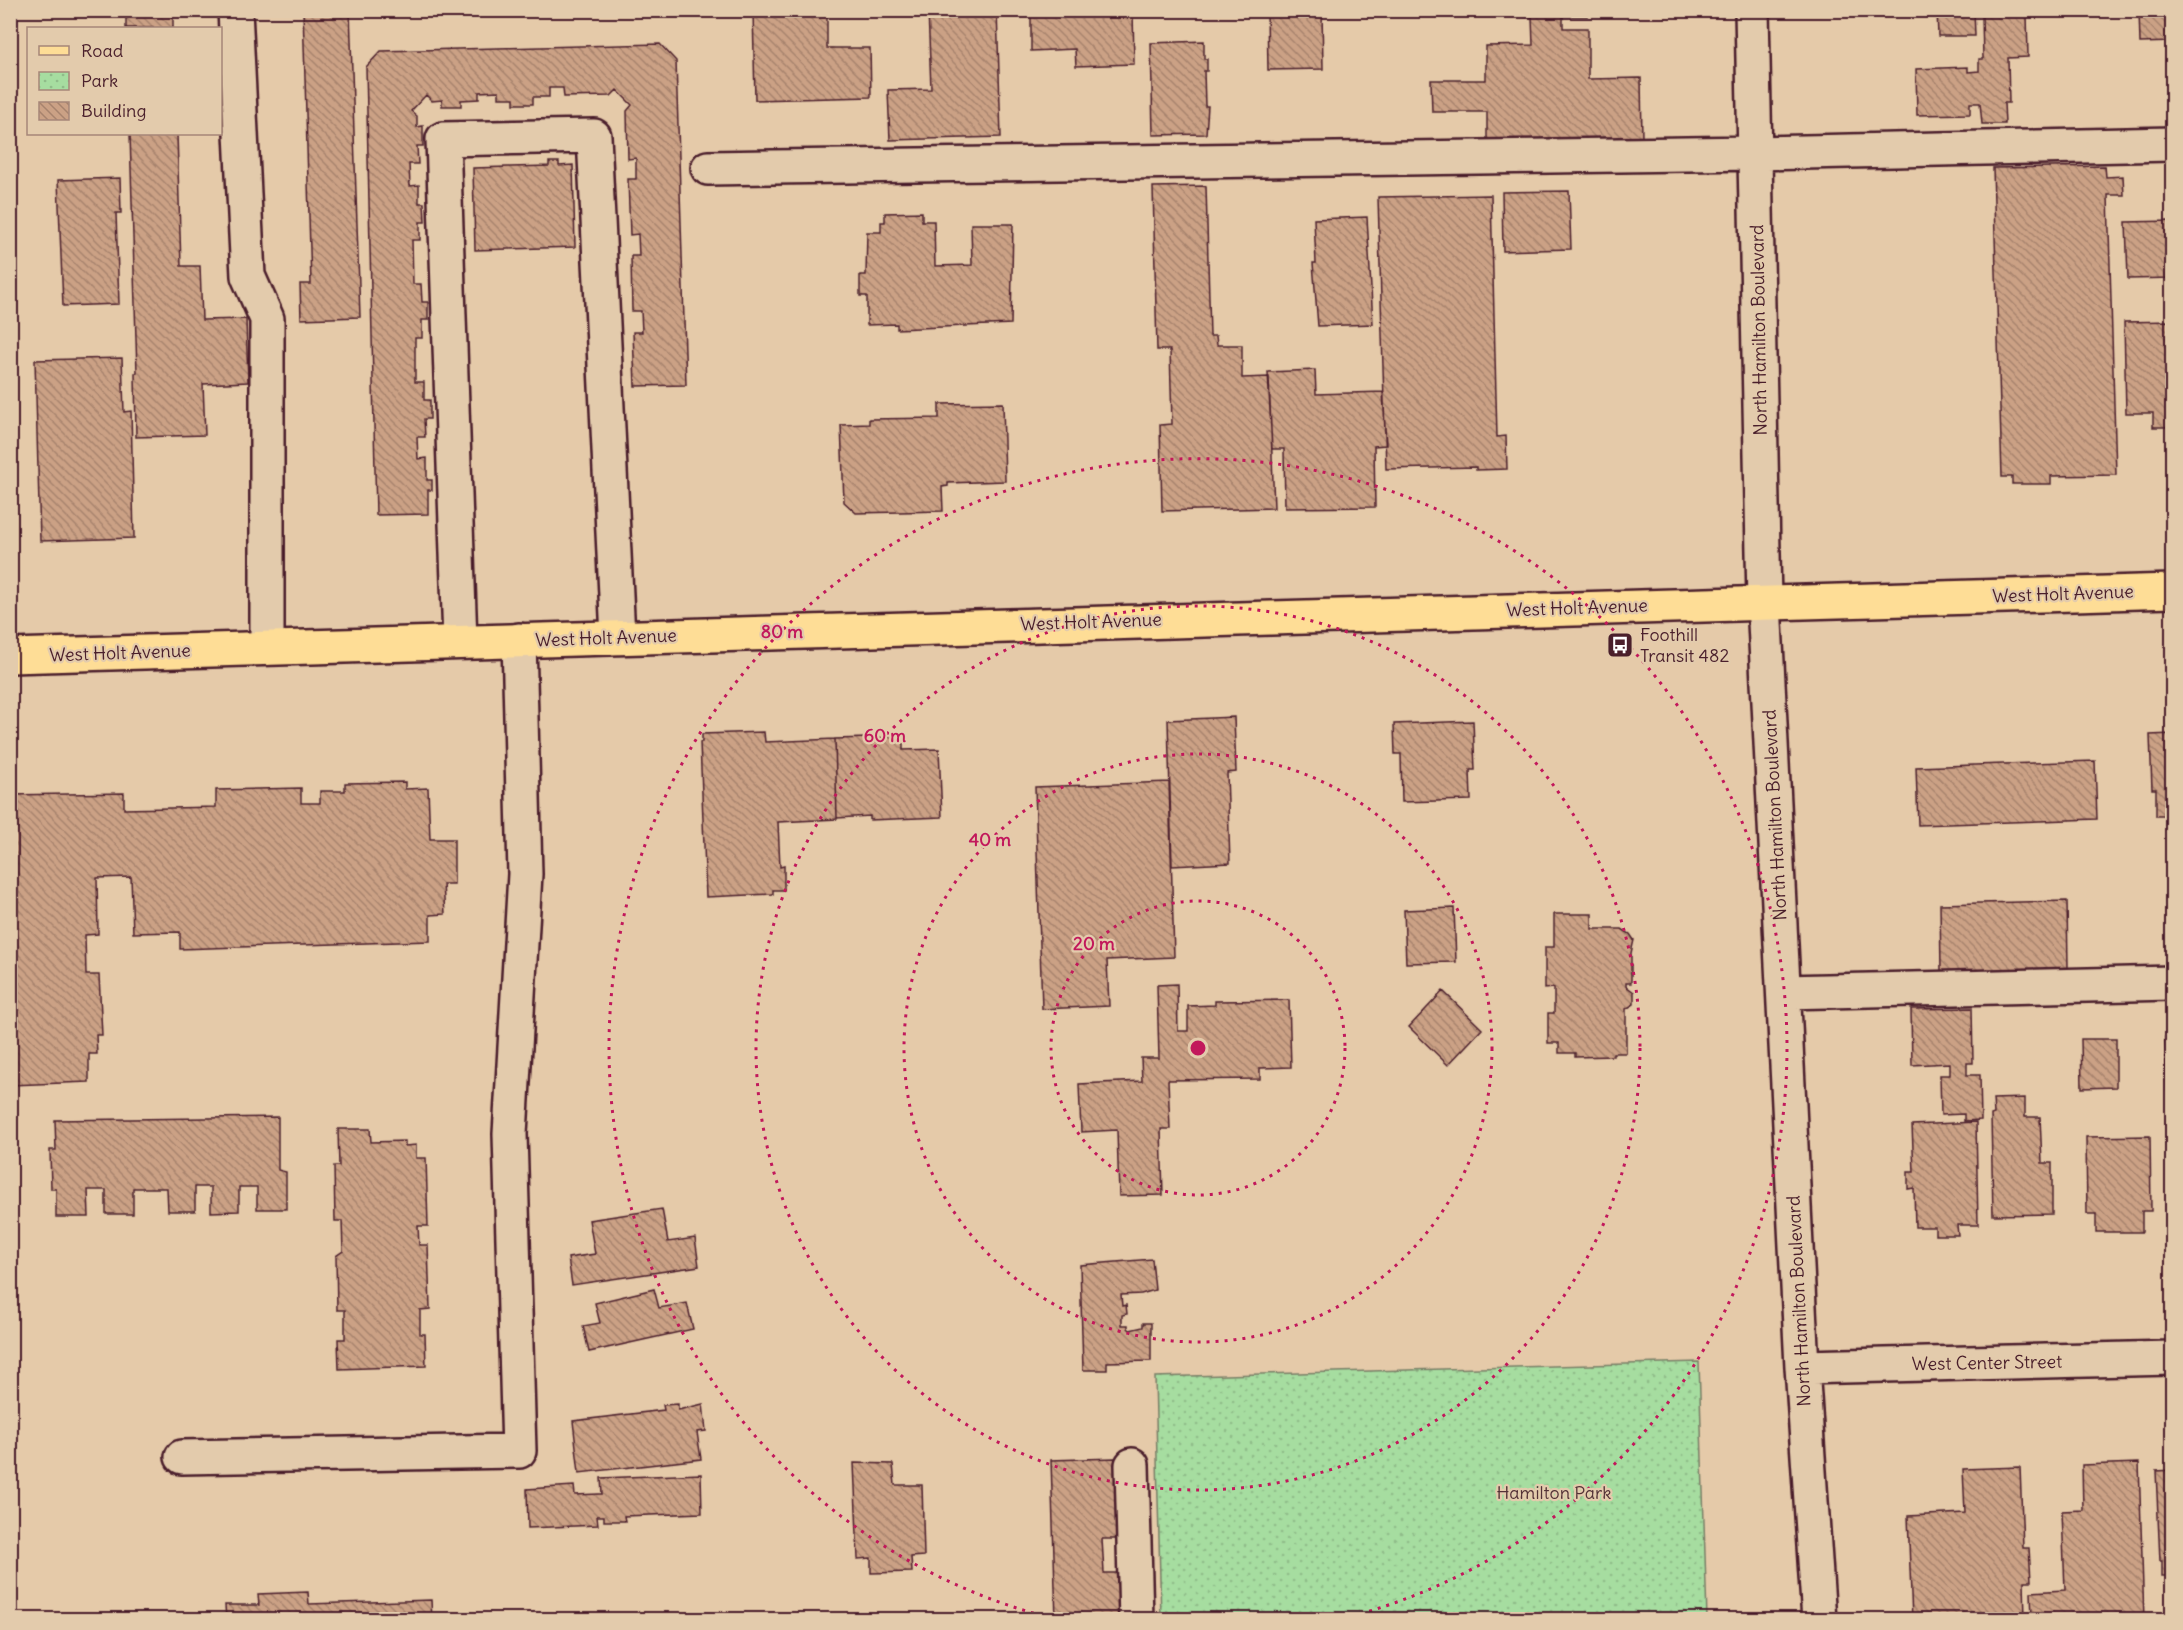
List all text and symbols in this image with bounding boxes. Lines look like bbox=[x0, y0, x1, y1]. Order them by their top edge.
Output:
legend bbox=[27, 27, 222, 135]
text: Road bbox=[81, 39, 124, 62]
text: Park bbox=[81, 69, 118, 92]
text: Building bbox=[81, 99, 146, 122]
street label: North Hamilton Boulevard bbox=[1745, 224, 1772, 436]
street label: West Holt Avenue bbox=[1992, 580, 2134, 607]
street label: West Holt Avenue bbox=[1506, 594, 1648, 621]
street label: West Holt Avenue bbox=[1020, 608, 1162, 635]
text: 80 m bbox=[761, 620, 803, 643]
place label: Foothill Transit 482 bbox=[1640, 623, 1729, 667]
street label: West Holt Avenue bbox=[535, 624, 677, 651]
bus stop icon: Foothill Transit 482 bbox=[1605, 630, 1635, 660]
street label: West Holt Avenue bbox=[49, 639, 191, 666]
street label: North Hamilton Boulevard bbox=[1757, 709, 1792, 921]
text: 60 m bbox=[864, 724, 906, 747]
text: 40 m bbox=[969, 828, 1011, 851]
text: 20 m bbox=[1073, 932, 1115, 955]
centre of rings bbox=[1188, 1038, 1208, 1058]
street label: North Hamilton Boulevard bbox=[1781, 1195, 1816, 1407]
street label: West Center Street bbox=[1912, 1350, 2062, 1375]
park label: Hamilton Park bbox=[1496, 1481, 1612, 1504]

